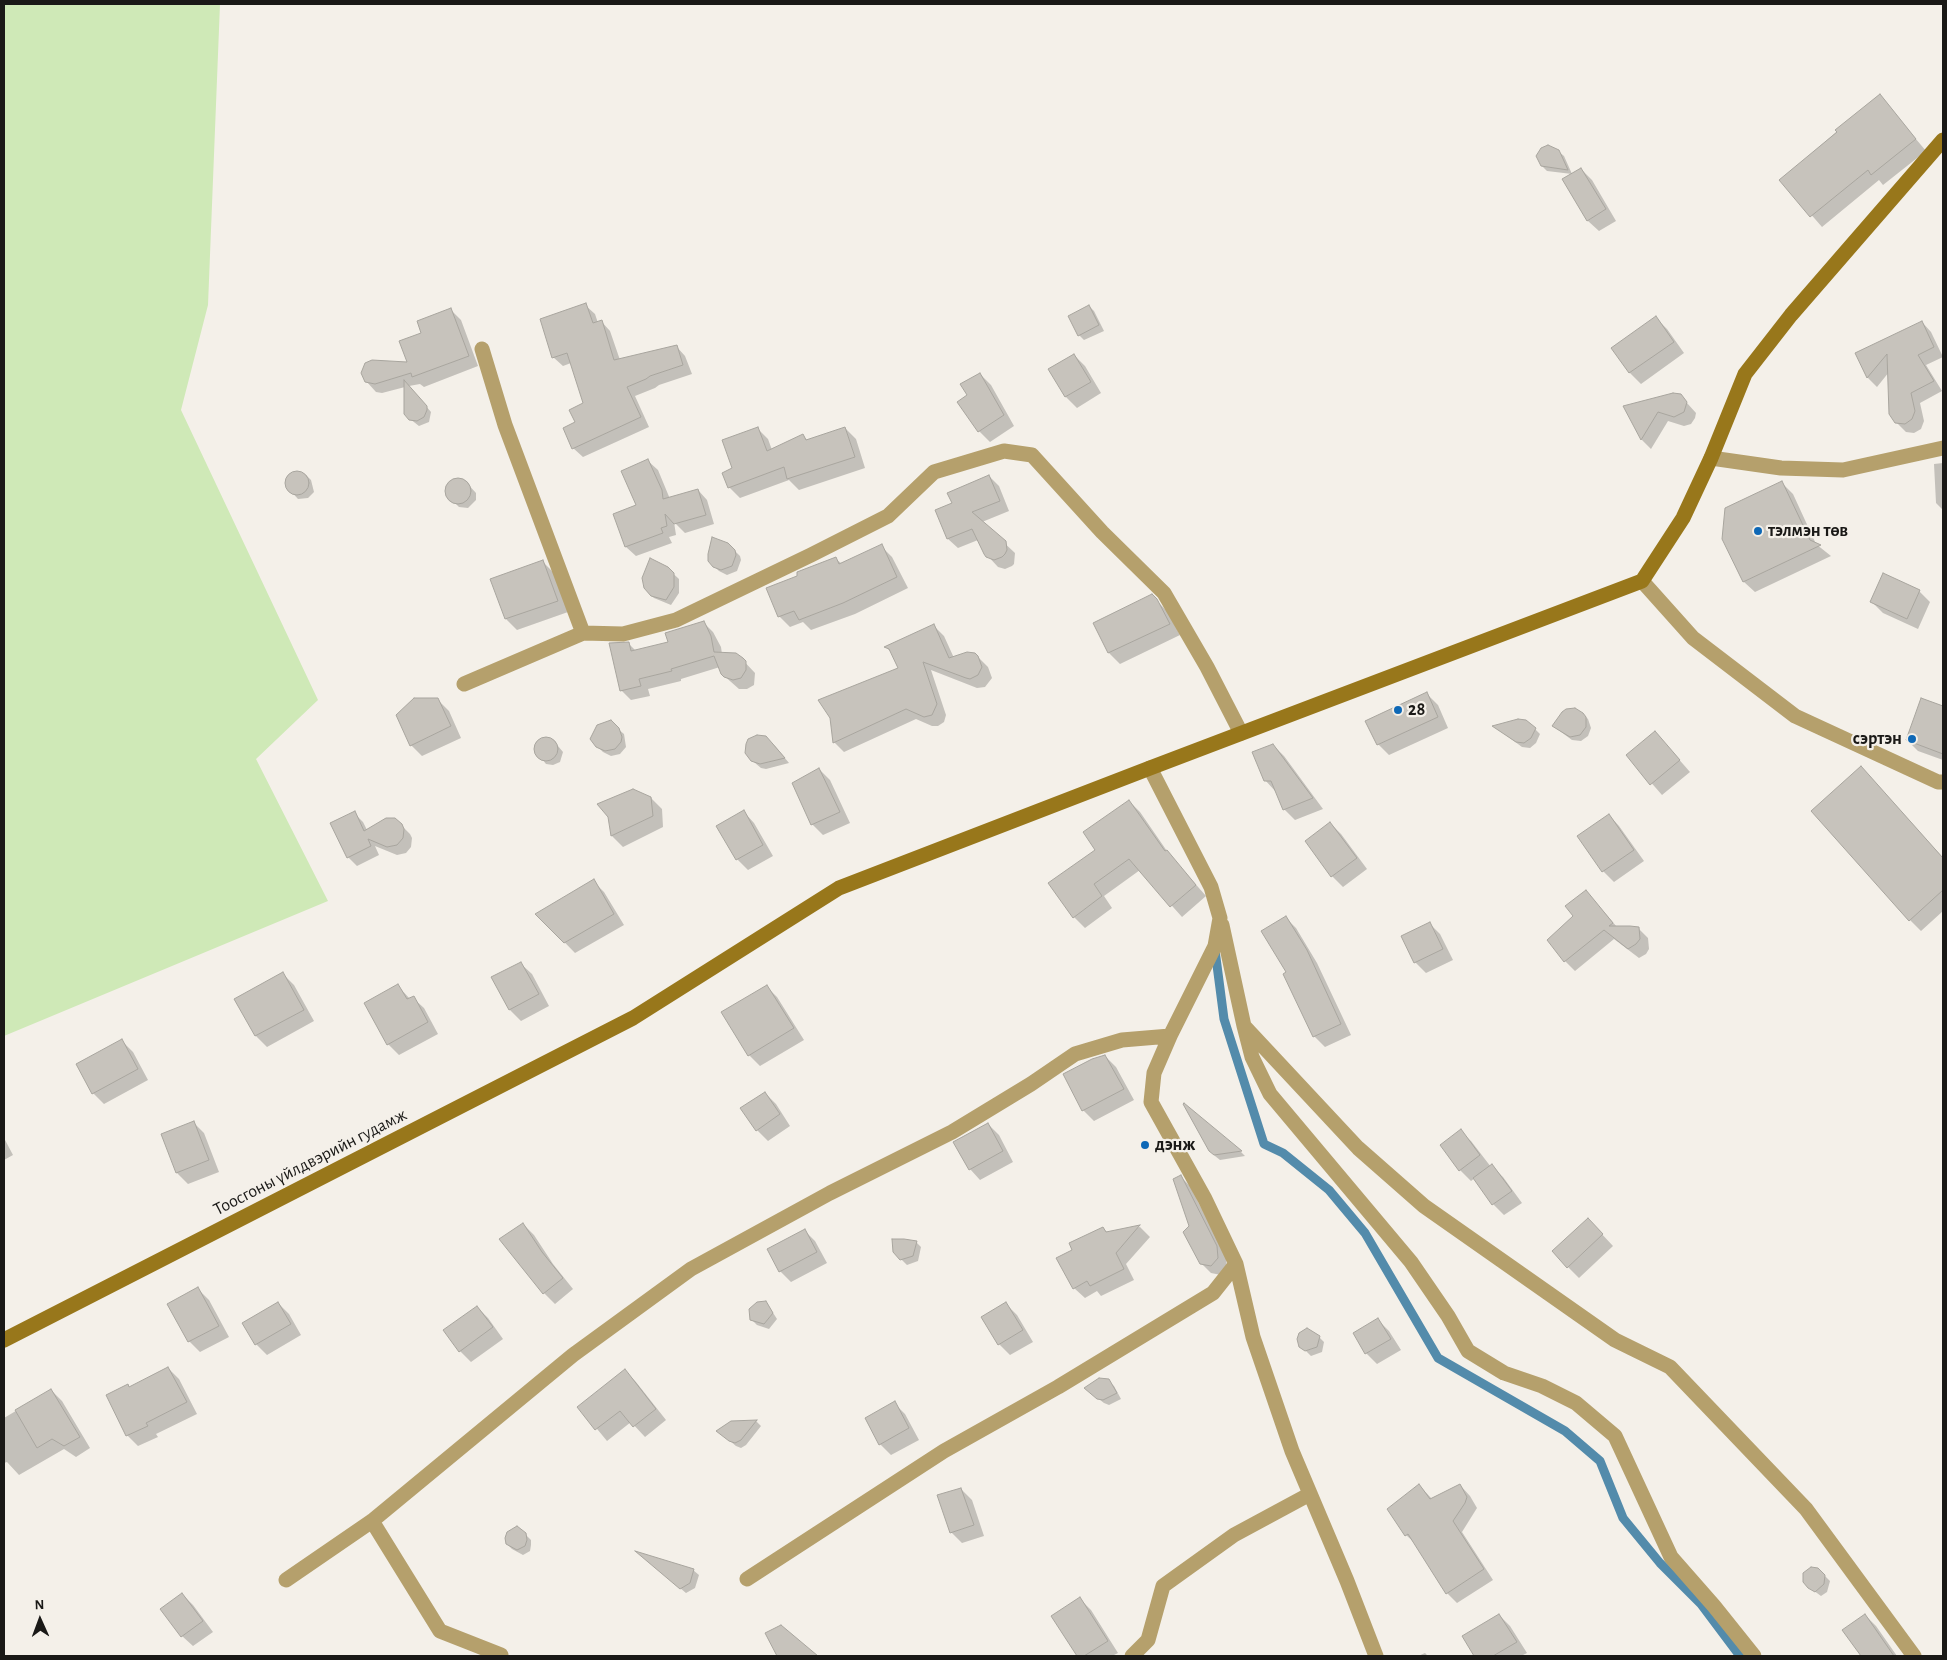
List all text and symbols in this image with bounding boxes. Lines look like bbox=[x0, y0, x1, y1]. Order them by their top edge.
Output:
place label: тэлмэн төв bbox=[1768, 520, 1848, 542]
marker: тэлмэн төв bbox=[1752, 525, 1764, 537]
place label: 28 bbox=[1408, 699, 1425, 721]
marker: 28 bbox=[1392, 704, 1404, 716]
place label: сэртэн bbox=[1853, 728, 1902, 750]
marker: сэртэн bbox=[1906, 733, 1918, 745]
street label: Тоосгоны үйлдвэрийн гудамж bbox=[210, 1104, 410, 1220]
place label: дэнж bbox=[1155, 1134, 1195, 1156]
marker: дэнж bbox=[1139, 1139, 1151, 1151]
north arrow bbox=[15, 1595, 65, 1645]
text: N bbox=[34, 1598, 45, 1612]

